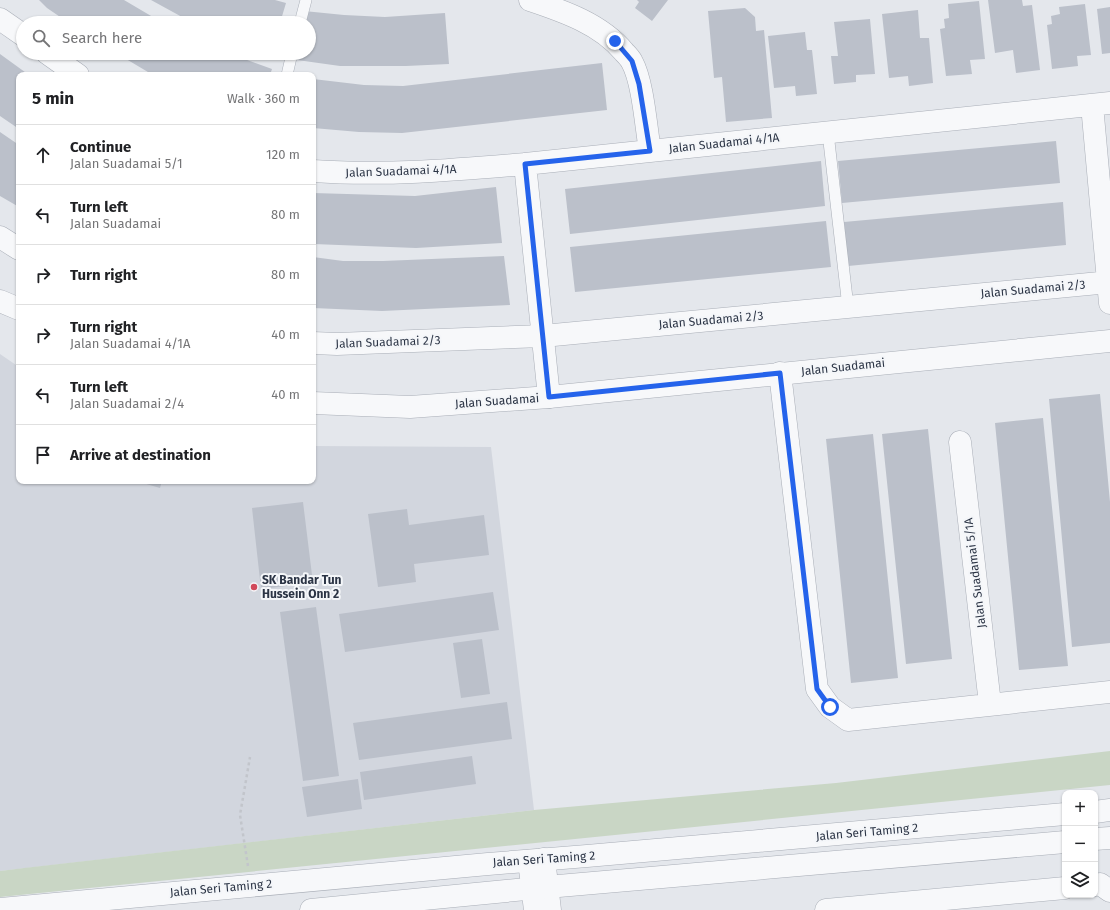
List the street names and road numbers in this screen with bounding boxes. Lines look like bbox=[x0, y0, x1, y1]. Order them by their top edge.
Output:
street label: Jalan Suadamai 4/1A bbox=[668, 130, 780, 156]
street label: Jalan Suadamai 4/1A bbox=[345, 162, 457, 180]
street label: Jalan Suadamai 2/3 bbox=[980, 277, 1086, 301]
street label: Jalan Suadamai 2/3 bbox=[658, 308, 764, 332]
street label: Jalan Suadamai 2/3 bbox=[335, 333, 441, 351]
street label: Jalan Suadamai bbox=[800, 356, 886, 378]
street label: Jalan Suadamai bbox=[455, 391, 539, 411]
street label: Jalan Suadamai 5/1A bbox=[961, 517, 989, 629]
street label: Jalan Seri Taming 2 bbox=[815, 821, 919, 843]
street label: Jalan Seri Taming 2 bbox=[492, 848, 596, 870]
street label: Jalan Seri Taming 2 bbox=[169, 877, 273, 899]

